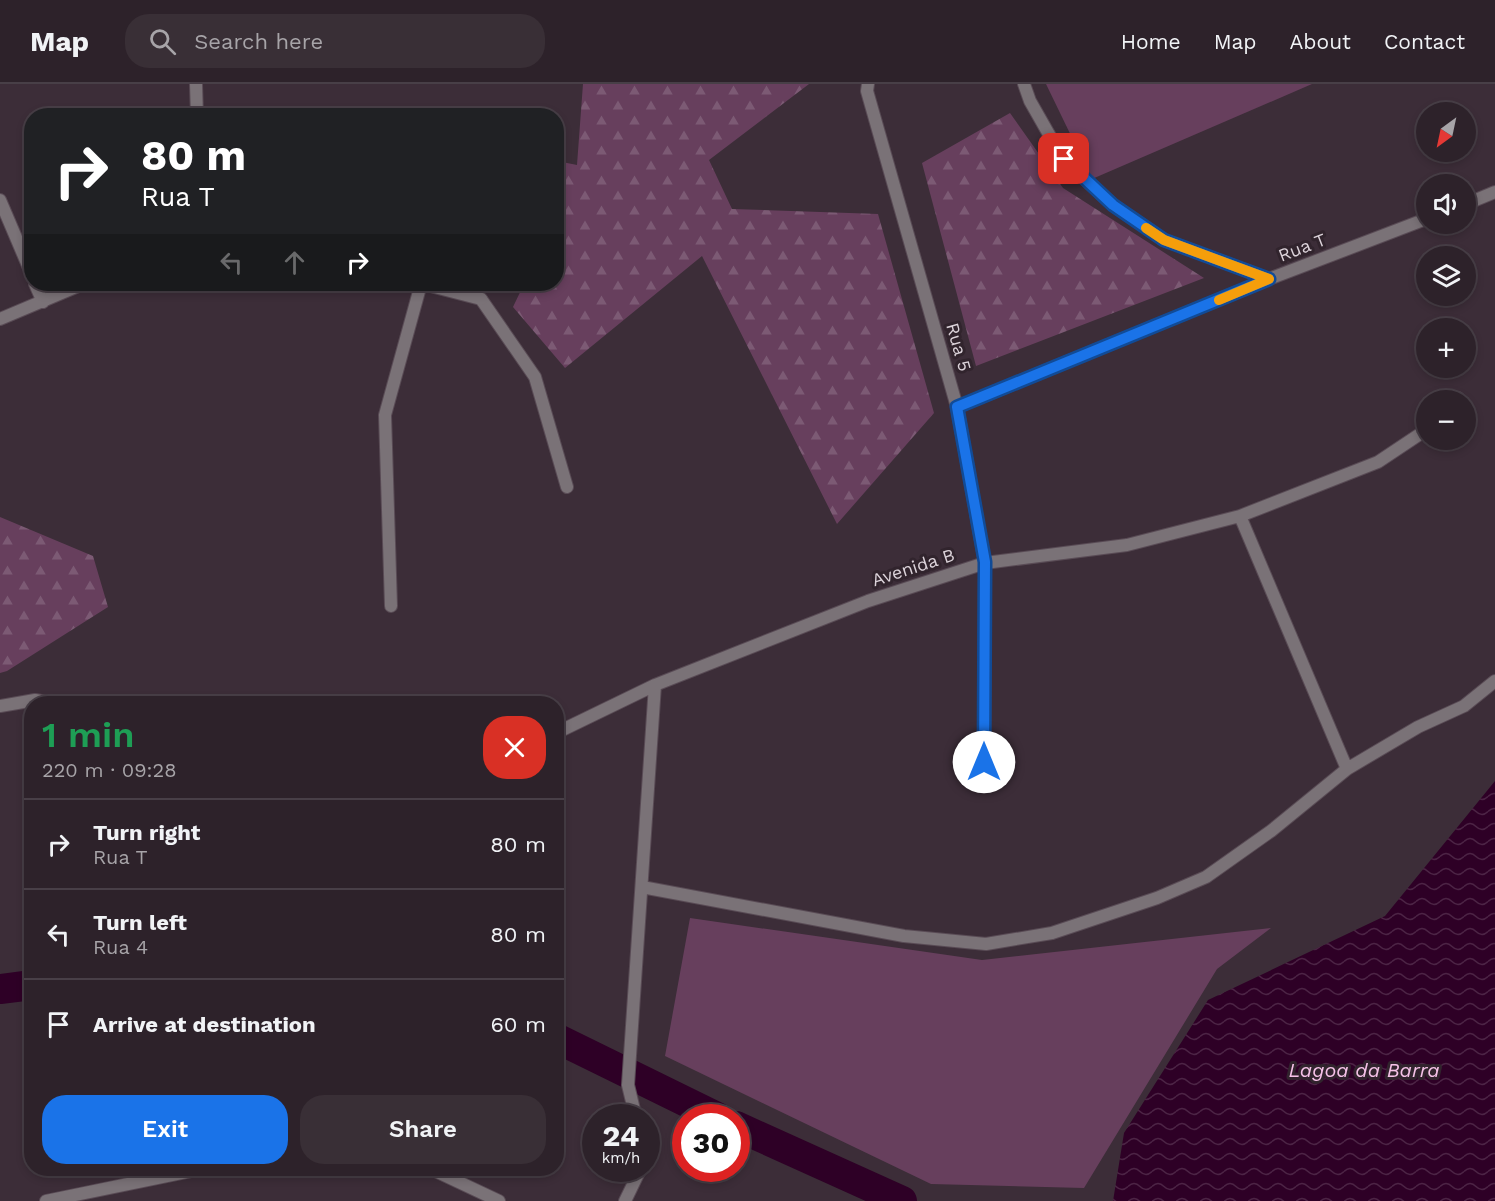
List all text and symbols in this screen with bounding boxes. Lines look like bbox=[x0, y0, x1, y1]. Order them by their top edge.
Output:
search box bbox=[125, 14, 545, 68]
text: Map bbox=[30, 25, 89, 58]
icon: search bbox=[146, 25, 179, 58]
text: Search here bbox=[194, 29, 323, 54]
text: Home bbox=[1121, 29, 1181, 54]
text: Map bbox=[1214, 29, 1257, 54]
text: About bbox=[1290, 29, 1351, 54]
text: Contact bbox=[1384, 29, 1465, 54]
north arrow bbox=[1416, 102, 1476, 162]
map controls bbox=[1416, 102, 1476, 450]
text: 80 m bbox=[141, 131, 246, 180]
icon: right bbox=[42, 132, 120, 210]
pin bbox=[1038, 133, 1089, 184]
icon: arrive bbox=[1047, 142, 1080, 175]
button: sound bbox=[1416, 174, 1476, 234]
text: Rua T bbox=[141, 181, 215, 213]
street label: Rua T bbox=[1275, 228, 1329, 266]
icon: left bbox=[215, 246, 248, 279]
icon: ahead bbox=[278, 246, 311, 279]
icon: right bbox=[341, 246, 374, 279]
button: layers bbox=[1416, 246, 1476, 306]
button: + bbox=[1416, 318, 1476, 378]
street label: Rua 5 bbox=[942, 320, 976, 374]
button: − bbox=[1416, 390, 1476, 450]
street label: Avenida B bbox=[869, 544, 957, 590]
text: 1 min bbox=[42, 714, 134, 756]
button: close bbox=[483, 716, 546, 779]
position arrow bbox=[952, 730, 1016, 794]
text: 220 m · 09:28 bbox=[42, 758, 176, 782]
text: Turn right bbox=[93, 820, 200, 845]
icon: right bbox=[42, 828, 75, 861]
text: 80 m bbox=[490, 832, 546, 857]
text: Rua T bbox=[93, 845, 148, 869]
text: Turn left bbox=[93, 910, 187, 935]
icon: left bbox=[42, 918, 75, 951]
text: 80 m bbox=[490, 922, 546, 947]
text: Rua 4 bbox=[93, 935, 148, 959]
icon: arrive bbox=[42, 1008, 75, 1041]
text: Arrive at destination bbox=[93, 1012, 316, 1037]
text: 60 m bbox=[490, 1012, 546, 1037]
water label: Lagoa da Barra bbox=[1289, 1058, 1439, 1082]
button: Exit bbox=[42, 1095, 288, 1164]
button: Share bbox=[300, 1095, 546, 1164]
speed limit sign: 30 bbox=[672, 1104, 750, 1182]
text: 24 bbox=[603, 1118, 639, 1153]
text: km/h bbox=[602, 1149, 640, 1167]

